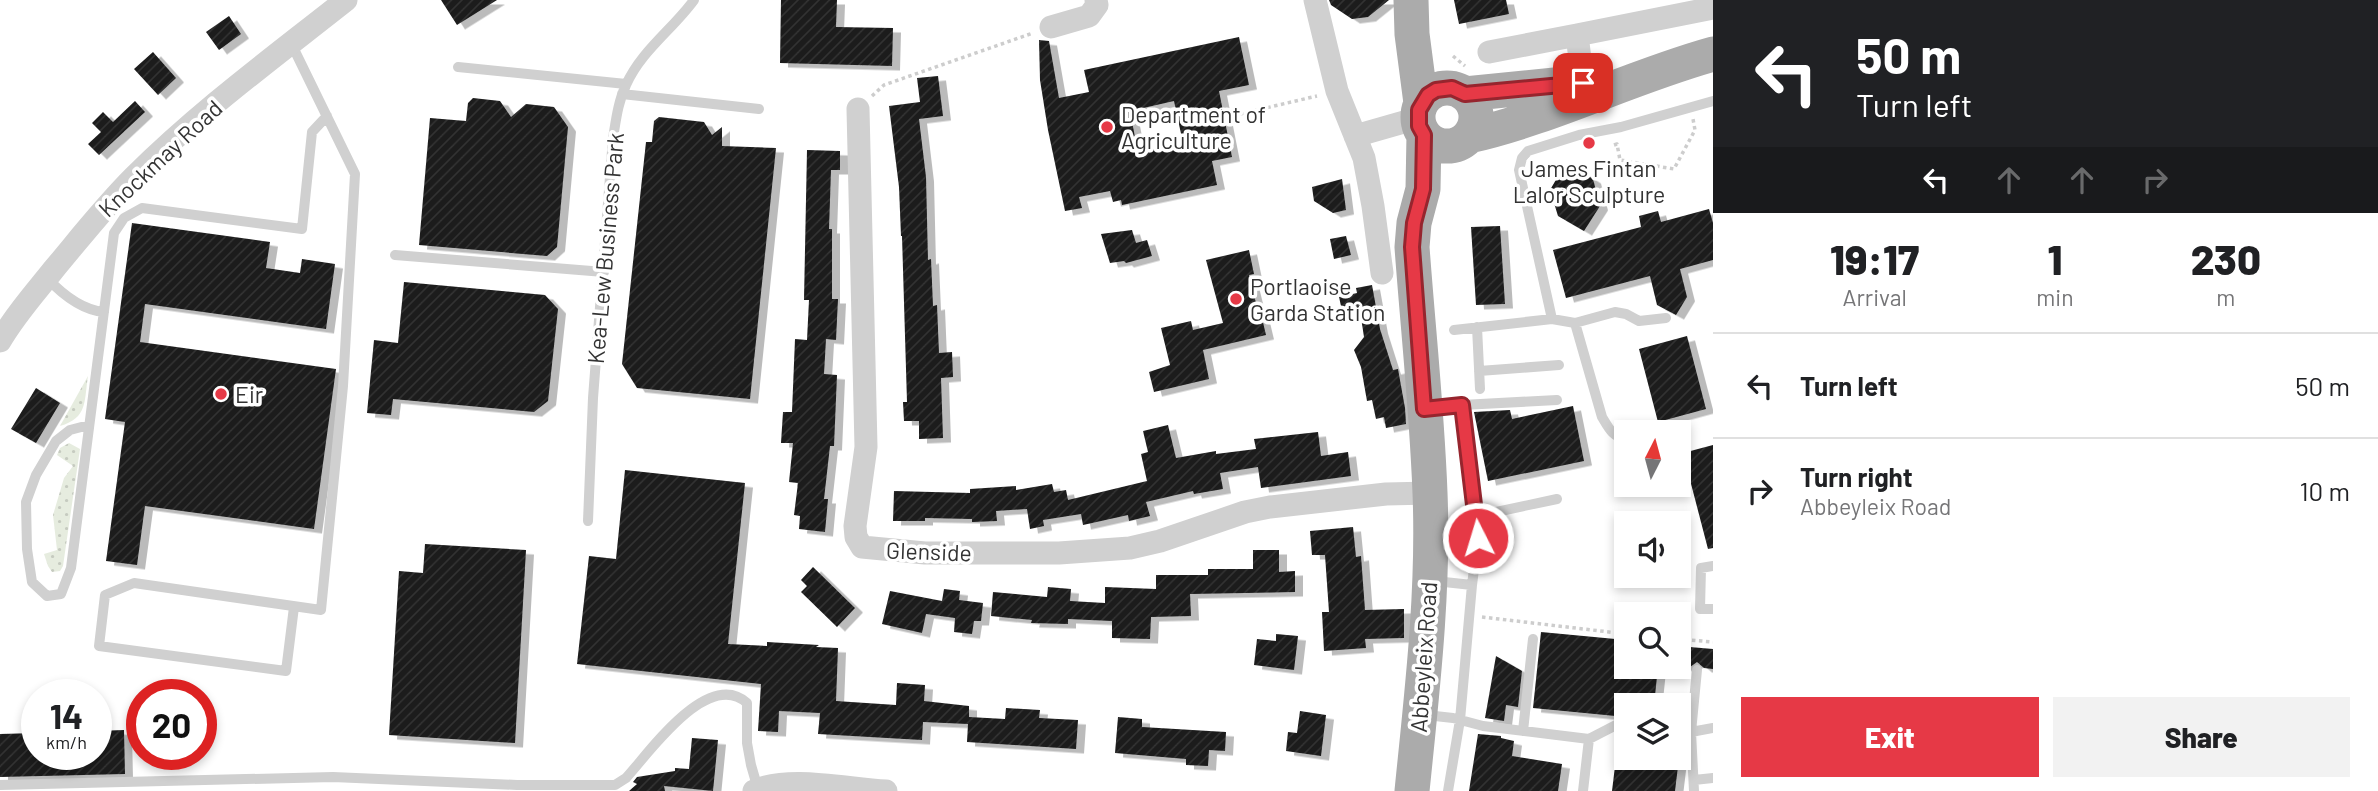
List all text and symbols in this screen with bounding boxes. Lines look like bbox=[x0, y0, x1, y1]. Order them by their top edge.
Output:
text: 50 m bbox=[1856, 25, 1961, 84]
icon: left bbox=[1741, 28, 1832, 119]
pin bbox=[1553, 53, 1613, 113]
icon: arrive bbox=[1564, 64, 1602, 102]
text: Turn left bbox=[1856, 85, 1973, 123]
street label: Knockmay Road bbox=[92, 94, 228, 222]
place label: Department of Agriculture bbox=[1121, 100, 1266, 154]
marker: Department of Agriculture bbox=[1099, 119, 1115, 135]
street label: Kea-Lew Business Park bbox=[581, 131, 629, 365]
marker: James Fintan Lalor Sculpture bbox=[1581, 135, 1597, 151]
place label: James Fintan Lalor Sculpture bbox=[1513, 154, 1665, 208]
icon: left bbox=[1917, 161, 1955, 199]
icon: ahead bbox=[1990, 161, 2028, 199]
icon: ahead bbox=[2063, 161, 2101, 199]
icon: right bbox=[2136, 161, 2174, 199]
text: 19:17 bbox=[1830, 233, 1919, 283]
text: 1 bbox=[2048, 233, 2062, 283]
text: 230 bbox=[2191, 233, 2261, 283]
place label: Portlaoise Garda Station bbox=[1250, 272, 1386, 326]
text: Arrival bbox=[1843, 283, 1907, 311]
text: min bbox=[2036, 283, 2074, 311]
text: m bbox=[2216, 283, 2235, 311]
marker: Portlaoise Garda Station bbox=[1228, 291, 1244, 307]
icon: left bbox=[1741, 367, 1779, 405]
text: Turn left bbox=[1800, 370, 1898, 401]
text: 50 m bbox=[2295, 370, 2350, 401]
place label: Eir bbox=[235, 380, 264, 408]
marker: Eir bbox=[213, 386, 229, 402]
north arrow bbox=[1614, 420, 1690, 497]
map controls bbox=[1614, 420, 1691, 770]
text: Turn right bbox=[1800, 461, 1913, 492]
icon: right bbox=[1741, 472, 1779, 510]
text: 10 m bbox=[2300, 475, 2350, 506]
text: Abbeyleix Road bbox=[1800, 492, 1951, 520]
position arrow bbox=[1441, 501, 1515, 575]
button: sound bbox=[1614, 511, 1691, 588]
street label: Glenside bbox=[886, 536, 972, 566]
street label: Abbeyleix Road bbox=[1404, 581, 1442, 733]
button: search bbox=[1614, 602, 1691, 679]
speed limit sign: 20 bbox=[126, 679, 217, 770]
button: layers bbox=[1614, 693, 1691, 770]
text: 14 bbox=[50, 694, 83, 736]
button: Exit bbox=[1741, 697, 2039, 777]
button: Share bbox=[2053, 697, 2350, 777]
text: km/h bbox=[46, 731, 87, 753]

